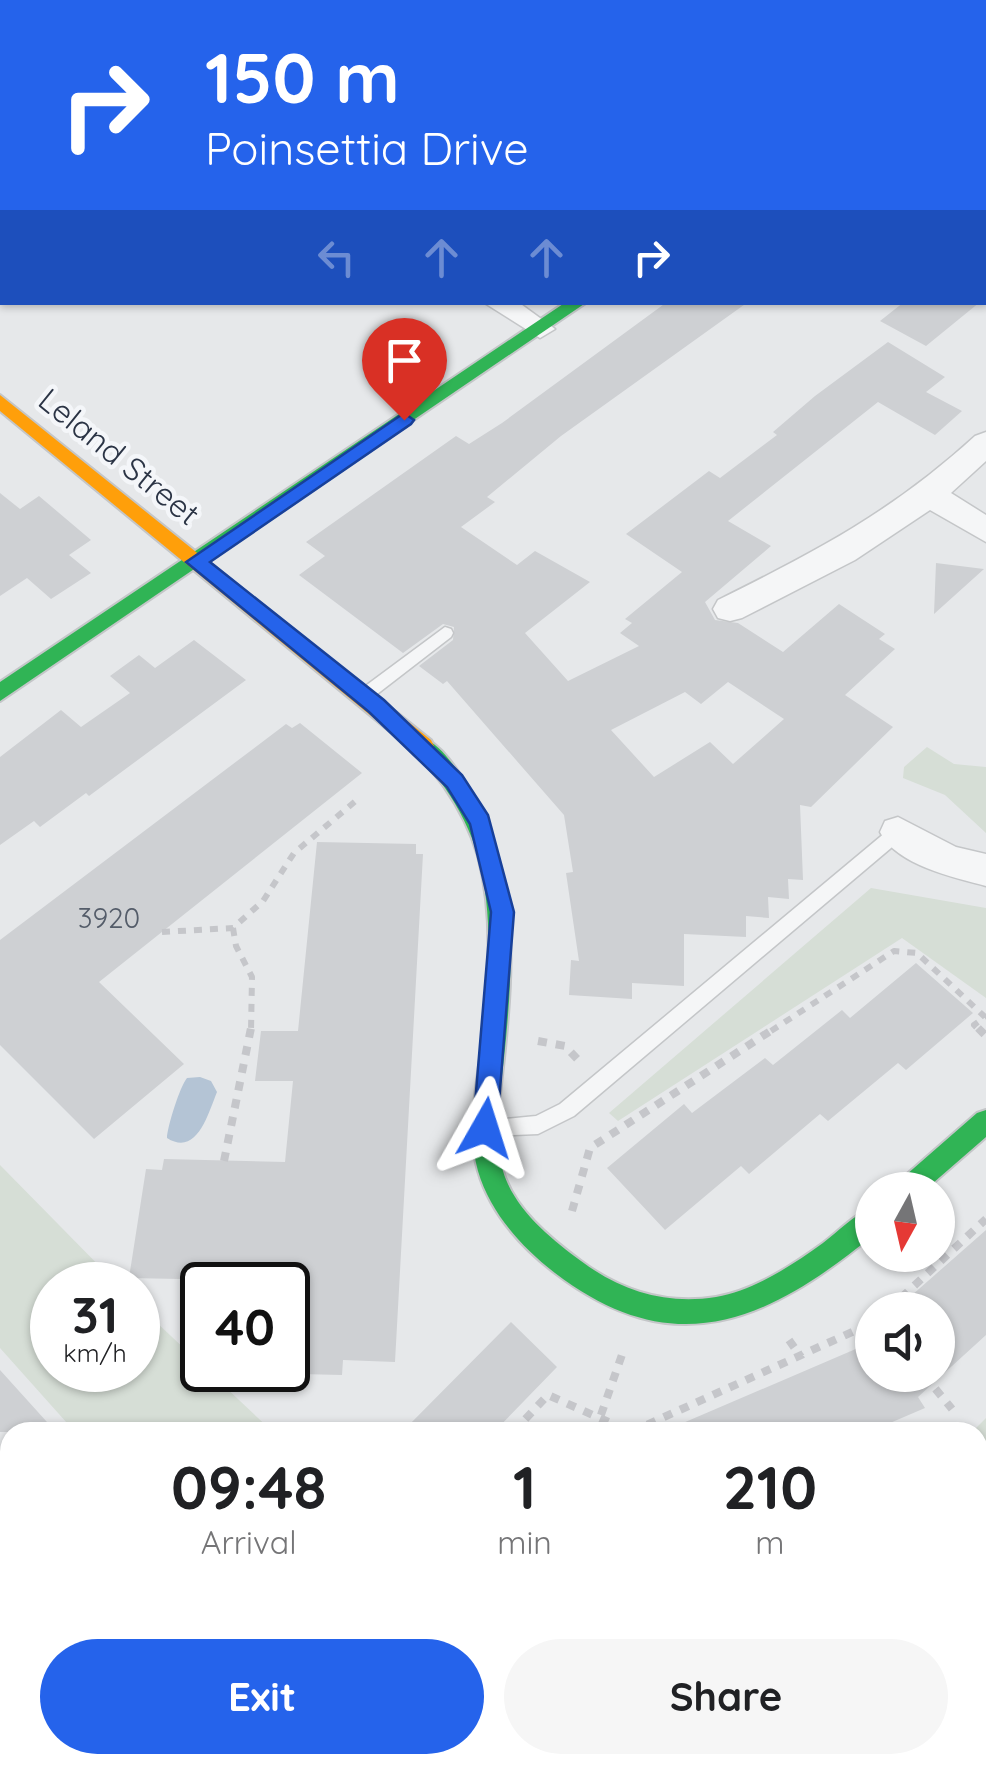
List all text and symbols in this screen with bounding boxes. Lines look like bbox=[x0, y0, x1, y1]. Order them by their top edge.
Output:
text: 150 m bbox=[205, 33, 400, 121]
icon: right bbox=[40, 40, 170, 170]
text: Poinsettia Drive bbox=[205, 120, 529, 176]
icon: left bbox=[309, 230, 364, 285]
icon: ahead bbox=[414, 230, 469, 285]
icon: ahead bbox=[519, 230, 574, 285]
icon: right bbox=[624, 230, 679, 285]
pin bbox=[362, 318, 447, 421]
icon: arrive bbox=[377, 333, 432, 388]
street label: Leland Street bbox=[31, 379, 208, 533]
house number: 3920 bbox=[78, 900, 140, 935]
position arrow bbox=[433, 1076, 537, 1180]
north arrow bbox=[855, 1172, 955, 1272]
map controls bbox=[855, 1172, 955, 1392]
speed limit sign: 40 bbox=[180, 1262, 310, 1392]
text: 31 bbox=[72, 1283, 118, 1346]
button: sound bbox=[855, 1292, 955, 1392]
text: km/h bbox=[63, 1337, 127, 1368]
text: 09:48 bbox=[171, 1449, 326, 1524]
text: 1 bbox=[513, 1449, 536, 1524]
text: 210 bbox=[723, 1449, 817, 1524]
text: Arrival bbox=[201, 1522, 297, 1562]
text: min bbox=[497, 1522, 552, 1562]
text: m bbox=[755, 1522, 784, 1562]
button: Exit bbox=[40, 1639, 484, 1754]
button: Share bbox=[504, 1639, 948, 1754]

